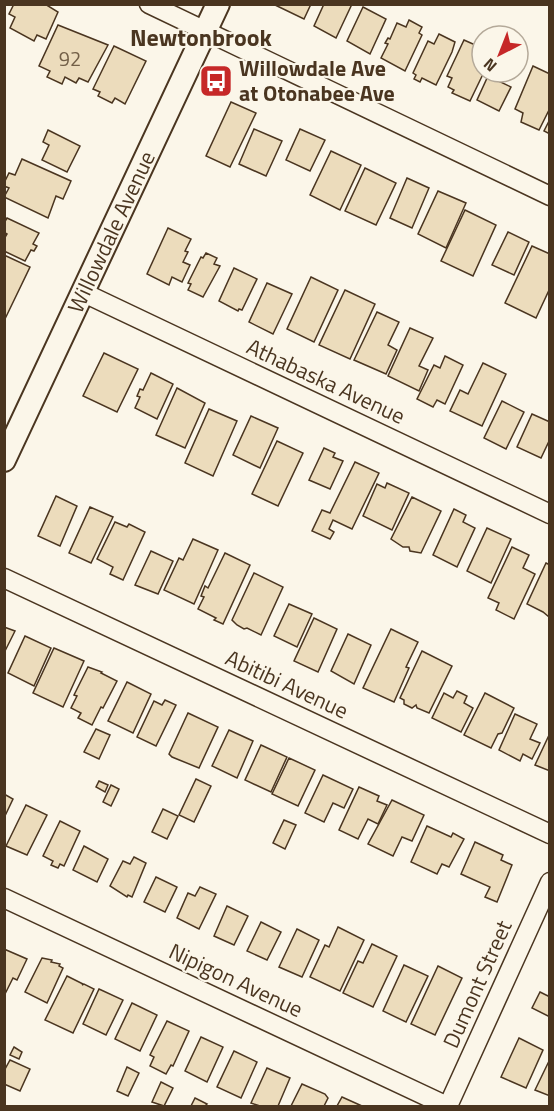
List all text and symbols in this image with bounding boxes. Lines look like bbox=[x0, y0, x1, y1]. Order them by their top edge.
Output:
district label: Newtonbrook bbox=[130, 19, 273, 55]
north arrow bbox=[470, 24, 530, 84]
house number: 92 bbox=[59, 43, 81, 74]
place label: Willowdale Ave at Otonabee Ave bbox=[239, 51, 395, 110]
text: N bbox=[478, 53, 502, 78]
bus stop icon: Willowdale Ave at Otonabee Ave bbox=[198, 63, 234, 99]
street label: Willowdale Avenue bbox=[58, 145, 164, 318]
street label: Athabaska Avenue bbox=[241, 329, 411, 433]
street label: Abitibi Avenue bbox=[220, 641, 354, 727]
street label: Dumont Street bbox=[434, 914, 520, 1053]
street label: Nipigon Avenue bbox=[163, 934, 309, 1026]

